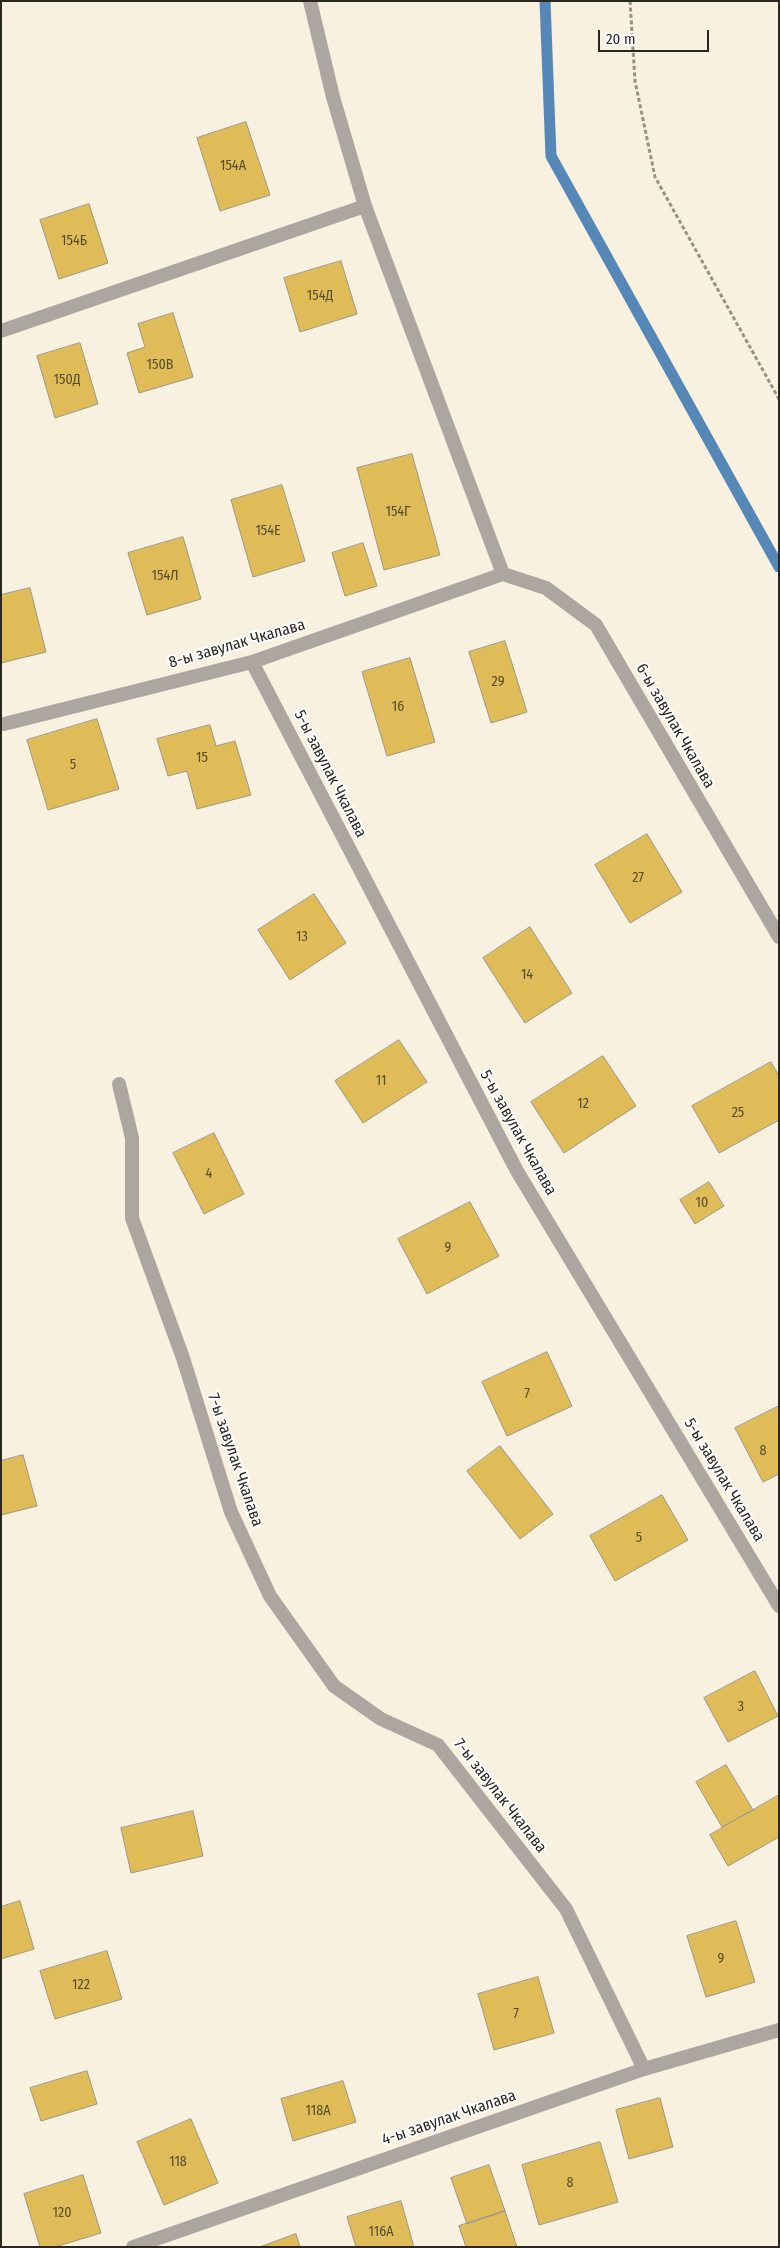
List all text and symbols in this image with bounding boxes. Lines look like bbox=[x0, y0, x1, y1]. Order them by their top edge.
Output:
scale bar bbox=[600, 20, 711, 52]
text: 20 m bbox=[606, 30, 636, 48]
house number: 154А bbox=[220, 158, 246, 174]
house number: 154Б bbox=[61, 233, 87, 249]
house number: 154Д bbox=[307, 288, 333, 304]
house number: 150В bbox=[147, 357, 173, 373]
house number: 150Д bbox=[54, 372, 80, 388]
house number: 154Г bbox=[385, 504, 411, 520]
house number: 154Е bbox=[255, 523, 281, 539]
house number: 154Л bbox=[152, 568, 178, 584]
street label: 8-ы завулак Чкалава bbox=[167, 615, 307, 673]
street label: 6-ы завулак Чкалава bbox=[631, 660, 719, 792]
house number: 29 bbox=[492, 674, 504, 690]
house number: 16 bbox=[392, 699, 404, 715]
street label: 5-ы завулак Чкалава bbox=[290, 707, 370, 841]
house number: 15 bbox=[196, 750, 208, 766]
house number: 5 bbox=[70, 757, 76, 773]
house number: 27 bbox=[632, 870, 644, 886]
house number: 13 bbox=[296, 929, 308, 945]
house number: 14 bbox=[521, 967, 533, 983]
street label: 5-ы завулак Чкалава bbox=[476, 1067, 560, 1199]
house number: 11 bbox=[376, 1073, 386, 1089]
house number: 12 bbox=[577, 1096, 589, 1112]
house number: 25 bbox=[732, 1105, 744, 1121]
house number: 4 bbox=[206, 1166, 212, 1182]
house number: 10 bbox=[696, 1195, 708, 1211]
house number: 9 bbox=[445, 1240, 451, 1256]
house number: 7 bbox=[524, 1386, 530, 1402]
street label: 7-ы завулак Чкалава bbox=[203, 1391, 267, 1529]
street label: 5-ы завулак Чкалава bbox=[680, 1415, 768, 1545]
house number: 8 bbox=[760, 1443, 766, 1459]
house number: 5 bbox=[636, 1530, 642, 1546]
house number: 3 bbox=[738, 1699, 744, 1715]
street label: 7-ы завулак Чкалава bbox=[450, 1735, 550, 1857]
house number: 9 bbox=[718, 1951, 724, 1967]
house number: 122 bbox=[72, 1977, 90, 1993]
house number: 7 bbox=[513, 2006, 519, 2022]
street label: 4-ы завулак Чкалава bbox=[379, 2086, 519, 2150]
house number: 118А bbox=[305, 2103, 331, 2119]
house number: 118 bbox=[169, 2154, 187, 2170]
house number: 8 bbox=[567, 2175, 573, 2191]
house number: 120 bbox=[53, 2205, 71, 2221]
house number: 116А bbox=[368, 2224, 394, 2240]

